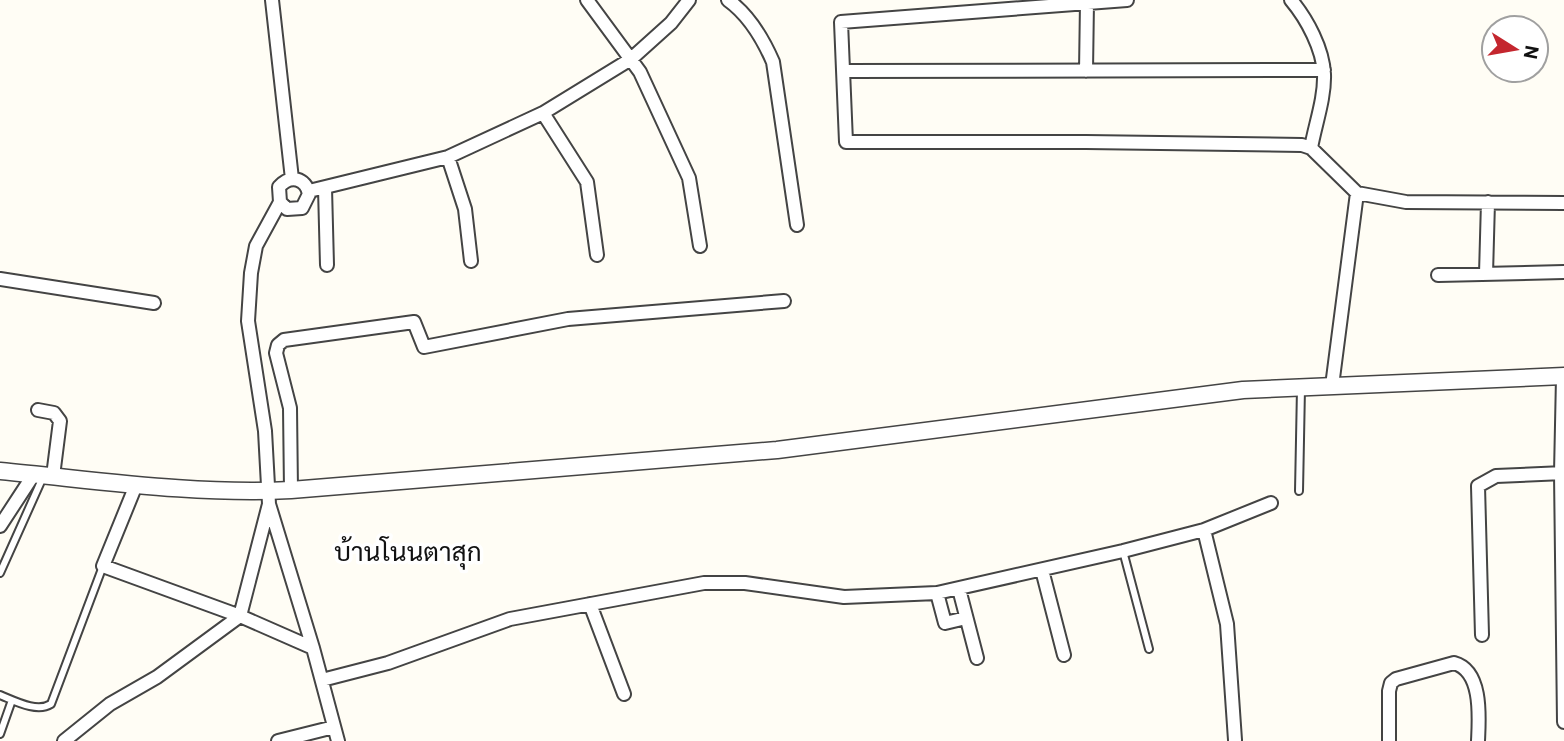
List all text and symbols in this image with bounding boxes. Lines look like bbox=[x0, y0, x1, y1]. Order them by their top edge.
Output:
north arrow bbox=[1480, 14, 1550, 84]
text: N bbox=[1520, 44, 1546, 61]
district label: บ้านโนนตาสุก bbox=[334, 533, 482, 570]

